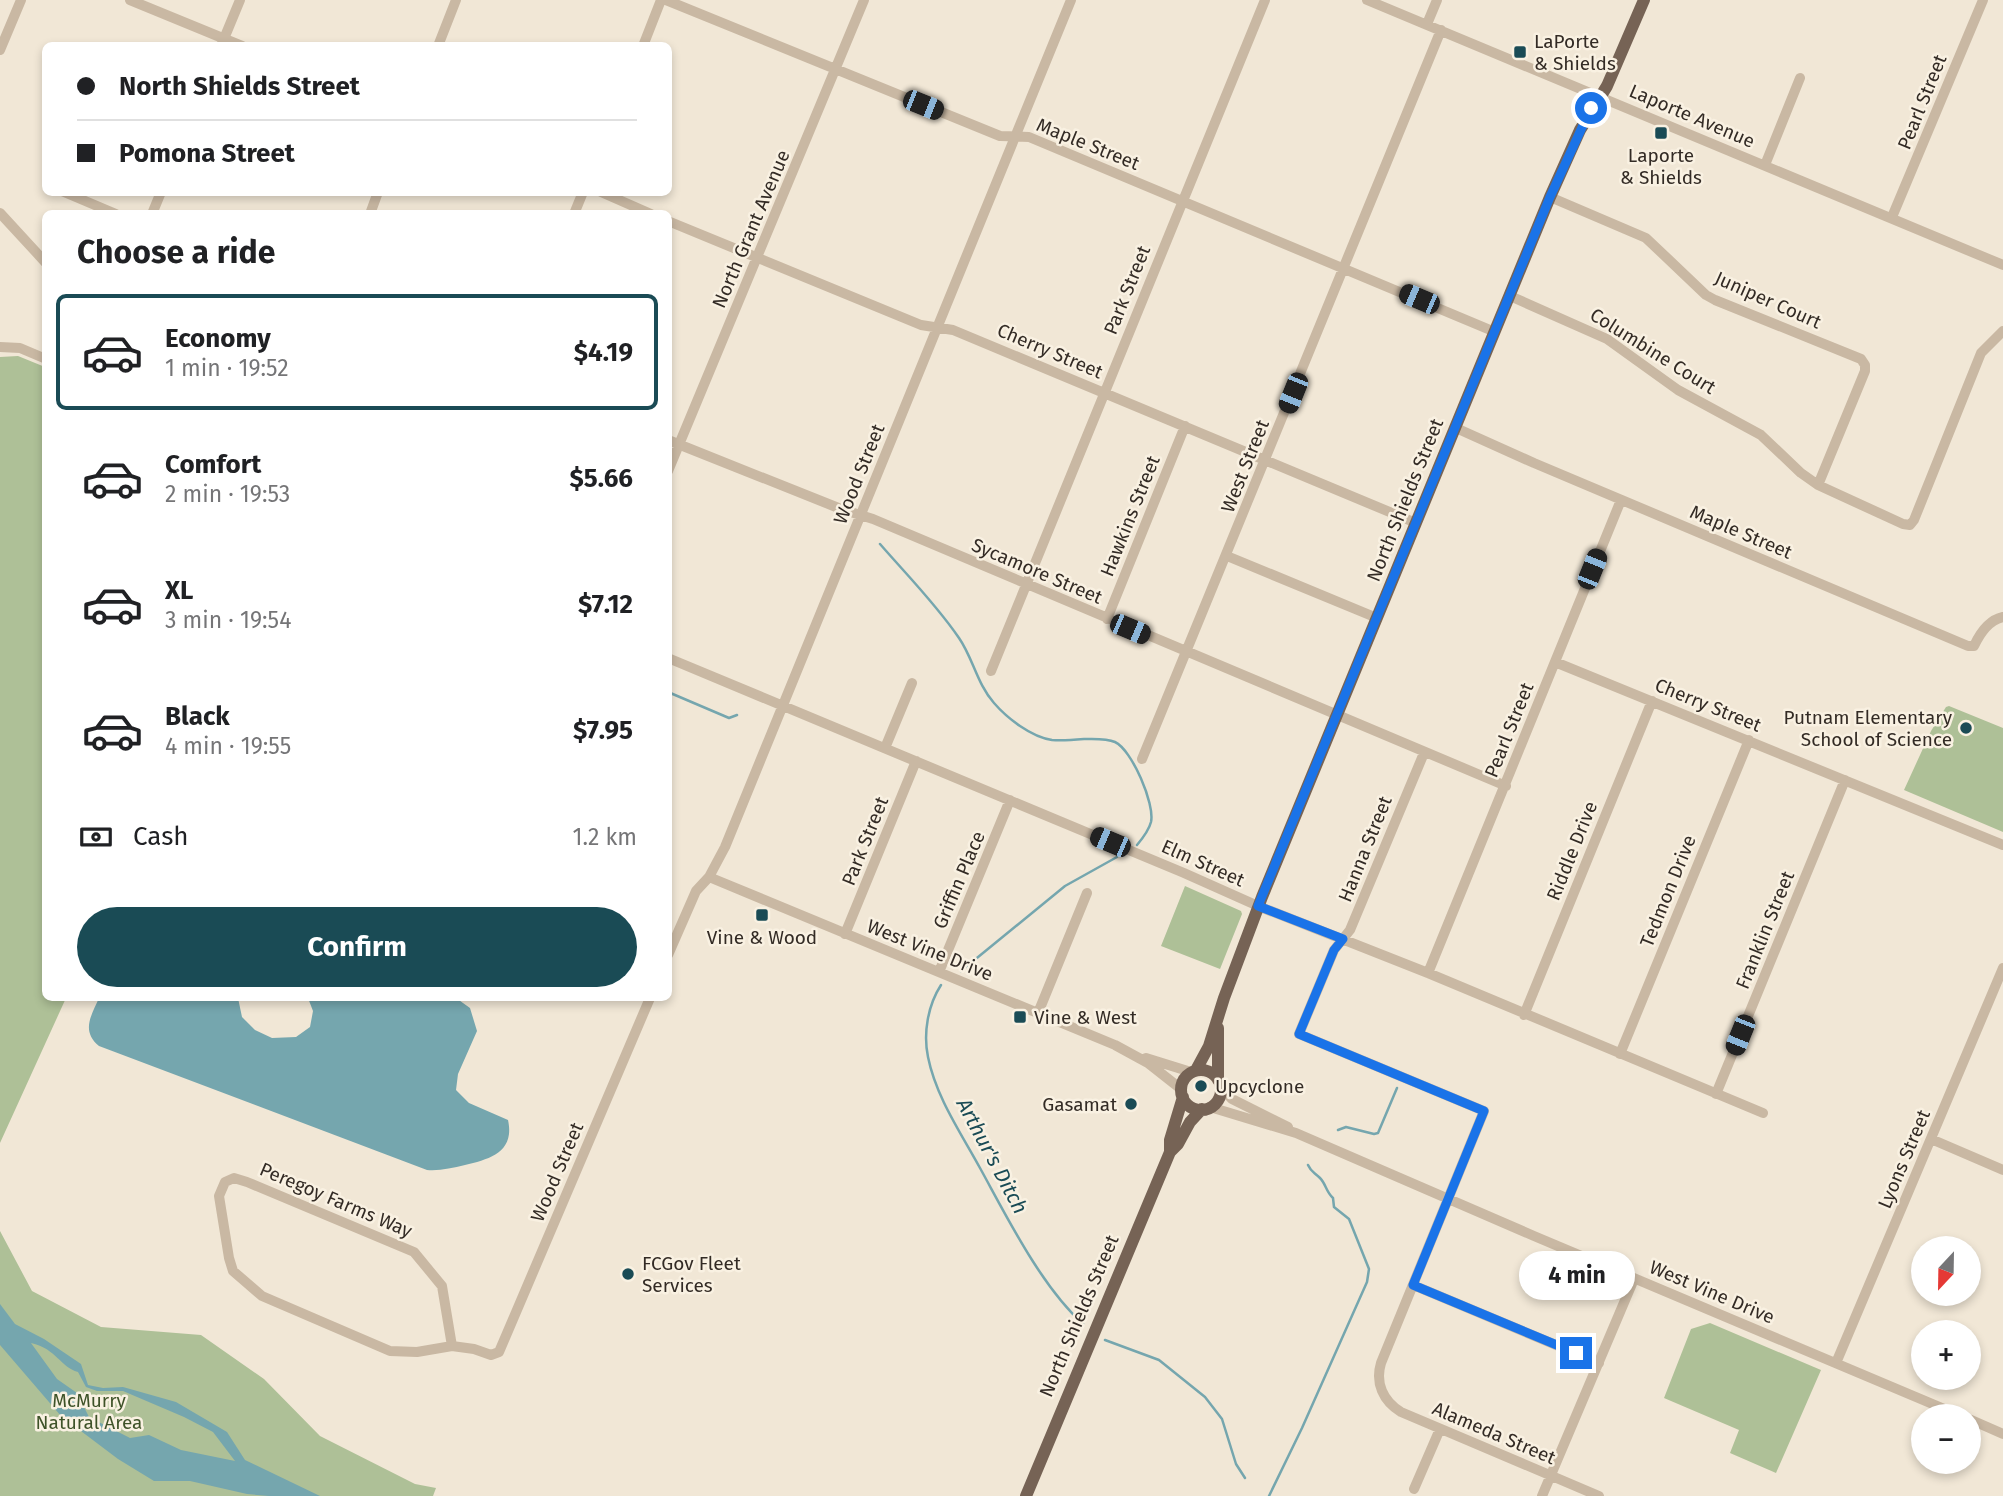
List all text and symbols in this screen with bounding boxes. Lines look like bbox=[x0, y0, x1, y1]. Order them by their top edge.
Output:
place label: LaPorte & Shields bbox=[1534, 30, 1616, 75]
marker: LaPorte & Shields bbox=[1512, 44, 1528, 60]
street label: Pearl Street bbox=[1893, 51, 1952, 153]
text: North Shields Street bbox=[119, 71, 360, 102]
street label: Laporte Avenue bbox=[1626, 79, 1758, 153]
car bbox=[900, 87, 947, 123]
route start bbox=[1575, 92, 1607, 124]
street label: Maple Street bbox=[1033, 113, 1143, 175]
marker: Laporte & Shields bbox=[1653, 125, 1669, 141]
text: Pomona Street bbox=[119, 138, 295, 169]
place label: Laporte & Shields bbox=[1620, 144, 1702, 189]
street label: North Grant Avenue bbox=[707, 146, 795, 312]
text: Choose a ride bbox=[77, 233, 275, 271]
street label: Park Street bbox=[1099, 242, 1155, 338]
street label: Juniper Court bbox=[1711, 266, 1825, 334]
car bbox=[1396, 281, 1443, 317]
street label: Columbine Court bbox=[1586, 303, 1720, 399]
street label: Cherry Street bbox=[994, 318, 1106, 384]
icon: car bbox=[81, 321, 144, 384]
text: Economy bbox=[165, 323, 271, 354]
text: $4.19 bbox=[574, 337, 633, 368]
text: 1 min · 19:52 bbox=[165, 354, 289, 382]
car bbox=[1276, 370, 1311, 416]
street label: North Shields Street bbox=[1362, 415, 1448, 585]
street label: West Street bbox=[1216, 416, 1274, 516]
street label: Wood Street bbox=[829, 421, 890, 527]
icon: car bbox=[81, 447, 144, 510]
text: Comfort bbox=[165, 449, 261, 480]
street label: Hawkins Street bbox=[1095, 452, 1165, 580]
text: $5.66 bbox=[569, 463, 633, 494]
text: 2 min · 19:53 bbox=[165, 480, 290, 508]
street label: Maple Street bbox=[1686, 500, 1796, 564]
street label: Sycamore Street bbox=[968, 533, 1106, 609]
car bbox=[1575, 546, 1610, 592]
icon: car bbox=[81, 573, 144, 636]
text: XL bbox=[165, 575, 193, 606]
text: $7.12 bbox=[578, 589, 633, 620]
text: 3 min · 19:54 bbox=[165, 606, 291, 634]
car bbox=[1107, 611, 1154, 647]
street label: Cherry Street bbox=[1652, 673, 1765, 737]
street label: Pearl Street bbox=[1480, 679, 1539, 781]
icon: car bbox=[81, 699, 144, 762]
text: Black bbox=[165, 701, 230, 732]
place label: Putnam Elementary School of Science bbox=[1783, 706, 1953, 751]
text: $7.95 bbox=[573, 715, 633, 746]
marker: Putnam Elementary School of Science bbox=[1958, 720, 1974, 736]
text: 4 min · 19:55 bbox=[165, 732, 291, 760]
street label: Hanna Street bbox=[1333, 792, 1397, 905]
street label: Park Street bbox=[837, 793, 893, 889]
street label: Riddle Drive bbox=[1542, 798, 1602, 904]
icon: cash bbox=[77, 818, 115, 856]
text: Cash bbox=[133, 821, 189, 852]
text: 1.2 km bbox=[573, 823, 637, 851]
car bbox=[1087, 824, 1134, 860]
street label: Griffin Place bbox=[928, 828, 990, 932]
street label: Tedmon Drive bbox=[1635, 832, 1701, 950]
street label: Elm Street bbox=[1158, 835, 1248, 892]
street label: Franklin Street bbox=[1731, 868, 1799, 992]
button: Confirm bbox=[77, 907, 637, 987]
marker: Vine & Wood bbox=[754, 907, 770, 923]
street label: West Vine Drive bbox=[864, 914, 996, 986]
place label: Vine & Wood bbox=[707, 926, 817, 949]
place label: Vine & West bbox=[1034, 1006, 1137, 1029]
marker: Vine & West bbox=[1012, 1009, 1028, 1025]
car bbox=[1723, 1012, 1758, 1058]
place label: Upcyclone bbox=[1215, 1075, 1304, 1098]
marker: Upcyclone bbox=[1193, 1078, 1209, 1094]
water label: Arthur's Ditch bbox=[950, 1093, 1033, 1218]
place label: Gasamat bbox=[1042, 1093, 1117, 1116]
marker: Gasamat bbox=[1123, 1096, 1139, 1112]
street label: Lyons Street bbox=[1873, 1106, 1935, 1212]
street label: Wood Street bbox=[526, 1119, 588, 1225]
street label: Peregoy Farms Way bbox=[256, 1157, 416, 1243]
street label: North Shields Street bbox=[1034, 1231, 1124, 1401]
north arrow bbox=[1911, 1236, 1981, 1306]
map controls bbox=[1911, 1236, 1981, 1474]
place label: FCGov Fleet Services bbox=[642, 1252, 741, 1297]
callout: 4 min bbox=[1518, 1252, 1634, 1300]
street label: West Vine Drive bbox=[1646, 1255, 1778, 1329]
text: 4 min bbox=[1548, 1261, 1606, 1289]
marker: FCGov Fleet Services bbox=[620, 1266, 636, 1282]
button: + bbox=[1911, 1320, 1981, 1390]
route end bbox=[1560, 1337, 1592, 1369]
park label: McMurry Natural Area bbox=[36, 1389, 142, 1434]
street label: Alameda Street bbox=[1429, 1397, 1559, 1469]
button: − bbox=[1911, 1404, 1981, 1474]

